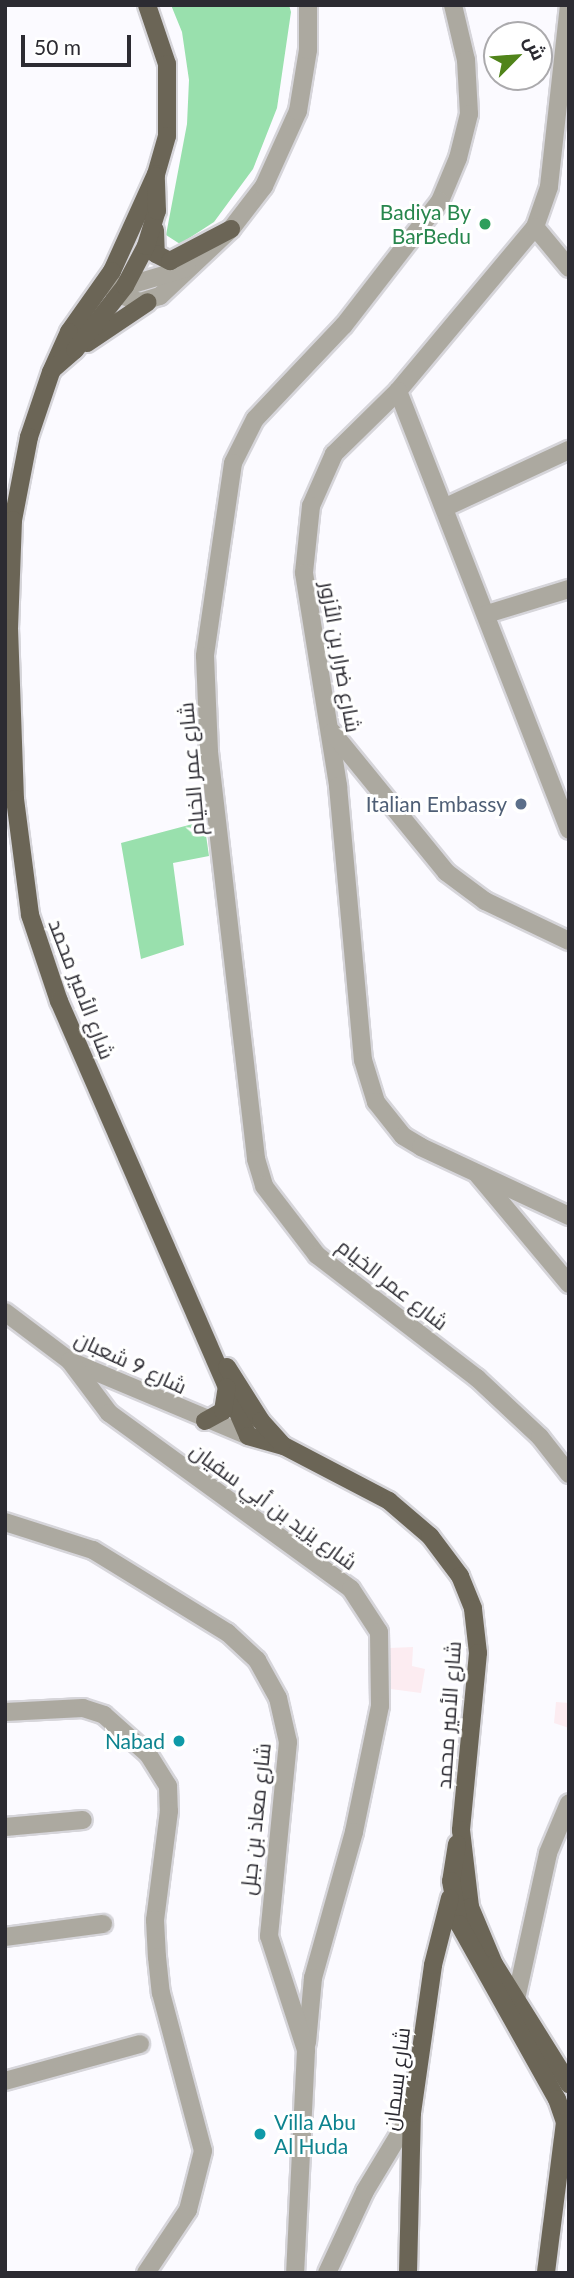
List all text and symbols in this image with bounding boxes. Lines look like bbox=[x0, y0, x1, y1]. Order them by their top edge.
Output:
scale bar bbox=[24, 21, 135, 65]
north arrow bbox=[483, 21, 553, 91]
text: ش bbox=[520, 32, 551, 64]
text: 50 m bbox=[34, 34, 81, 59]
place label: Badiya By BarBedu bbox=[380, 199, 471, 249]
marker: Badiya By BarBedu bbox=[477, 216, 493, 232]
street label: شارع ضرار بن الأزور bbox=[315, 580, 367, 734]
street label: شارع عمر الخيام bbox=[173, 701, 209, 837]
place label: Italian Embassy bbox=[366, 791, 507, 817]
marker: Italian Embassy bbox=[513, 796, 529, 812]
street label: شارع الأمير محمد bbox=[44, 915, 120, 1063]
street label: شارع عمر الخيام bbox=[332, 1233, 454, 1335]
street label: شارع 9 شعبان bbox=[71, 1325, 191, 1399]
street label: شارع يزيد بن أبي سفيان bbox=[186, 1437, 362, 1575]
street label: شارع الأمير محمد bbox=[430, 1640, 466, 1790]
place label: Nabad bbox=[105, 1728, 165, 1754]
marker: Nabad bbox=[171, 1733, 187, 1749]
street label: شارع معاذ بن جبل bbox=[234, 1742, 276, 1896]
street label: شارع بسمان bbox=[377, 2026, 415, 2132]
place label: Villa Abu Al Huda bbox=[274, 2109, 357, 2159]
marker: Villa Abu Al Huda bbox=[252, 2126, 268, 2142]

